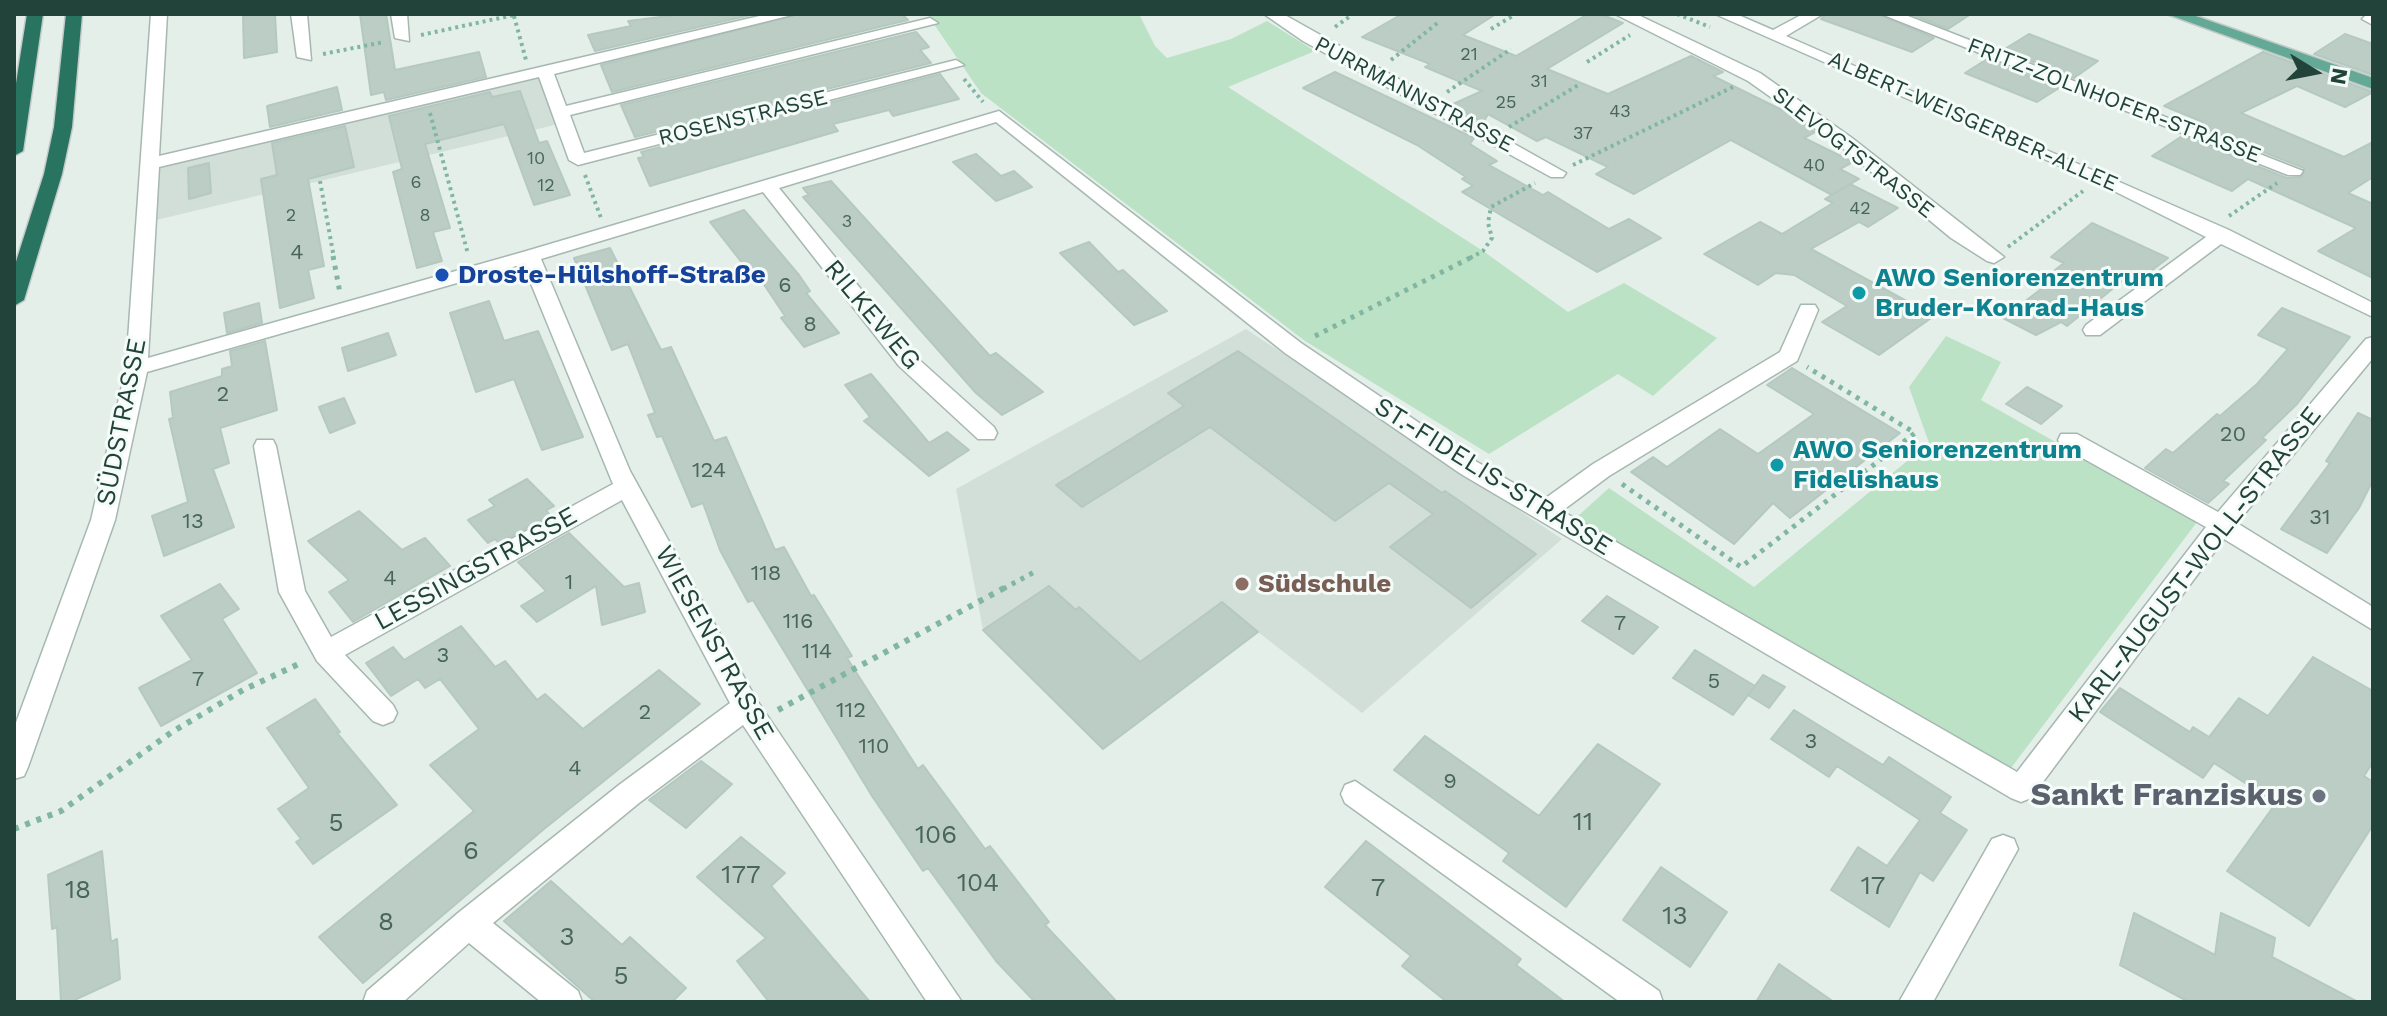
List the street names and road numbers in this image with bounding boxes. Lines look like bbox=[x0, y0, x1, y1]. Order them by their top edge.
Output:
street label: PURRMANNSTRASSE bbox=[1310, 31, 1518, 159]
street label: FRITZ-ZOLNHOFER-STRASSE bbox=[1964, 33, 2264, 169]
street label: ALBERT-WEISGERBER-ALLEE bbox=[1824, 46, 2122, 198]
street label: SLEVOGTSTRASSE bbox=[1767, 82, 1939, 224]
street label: ROSENSTRASSE bbox=[656, 84, 830, 152]
street label: RILKEWEG bbox=[817, 254, 927, 376]
street label: SÜDSTRASSE bbox=[91, 336, 153, 508]
street label: ST.-FIDELIS-STRASSE bbox=[1368, 391, 1618, 563]
street label: KARL-AUGUST-WOLL-STRASSE bbox=[2062, 401, 2328, 729]
street label: LESSINGSTRASSE bbox=[369, 500, 583, 638]
street label: WIESENSTRASSE bbox=[648, 540, 780, 746]

